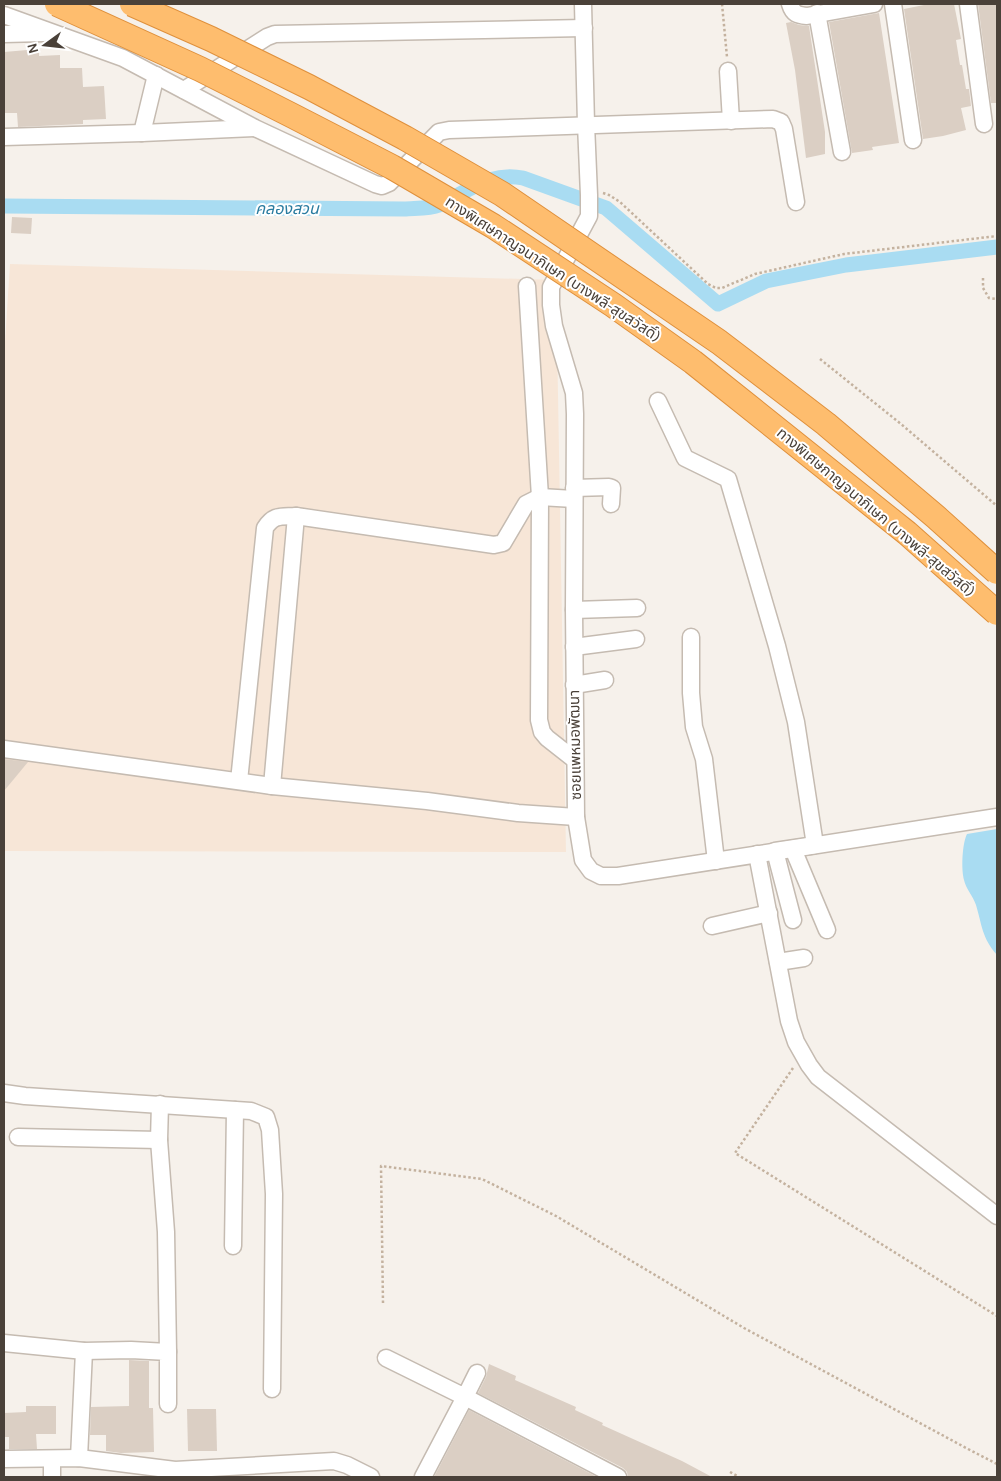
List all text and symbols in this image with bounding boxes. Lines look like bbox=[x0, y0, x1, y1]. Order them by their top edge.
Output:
north arrow bbox=[20, 20, 70, 70]
text: N bbox=[23, 41, 42, 55]
street label: ทางพิเศษกาญจนาภิเษก (บางพลี-สุขสวัสดิ์) bbox=[442, 192, 664, 345]
water label: คลองสวน bbox=[255, 199, 320, 218]
street label: ทางพิเศษกาญจนาภิเษก (บางพลี-สุขสวัสดิ์) bbox=[773, 424, 979, 600]
street label: ซอยแพหมอพัฒนา bbox=[565, 690, 585, 800]

